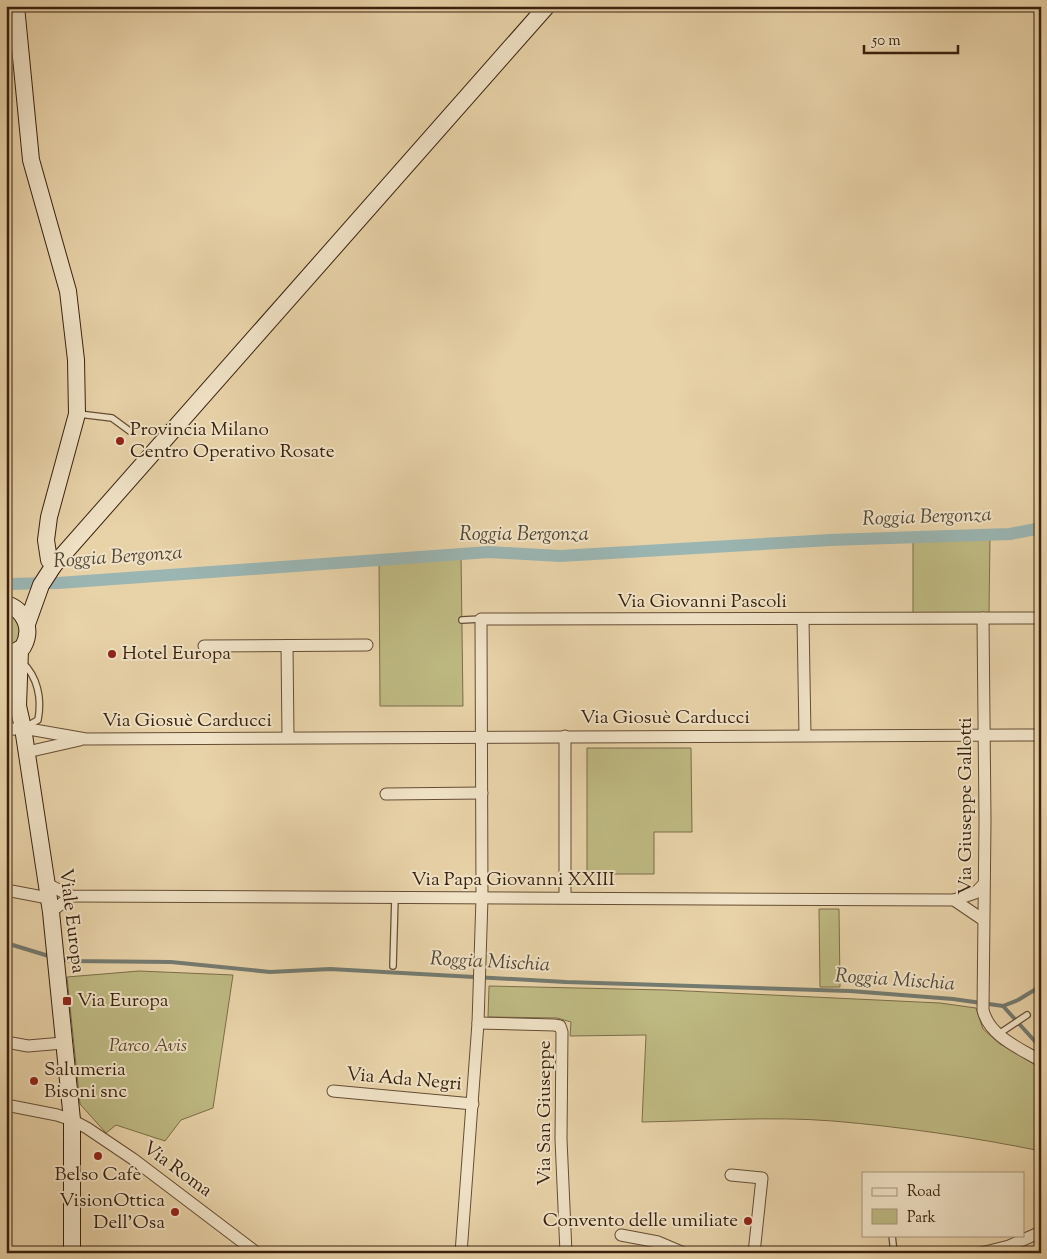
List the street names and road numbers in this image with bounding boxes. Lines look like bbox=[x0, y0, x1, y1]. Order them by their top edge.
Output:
street label: Via Giovanni Pascoli bbox=[617, 589, 787, 616]
street label: Via Giosuè Carducci bbox=[580, 705, 750, 732]
street label: Via Giosuè Carducci bbox=[102, 708, 272, 735]
street label: Via Giuseppe Gallotti bbox=[953, 717, 980, 895]
street label: Viale Europa bbox=[51, 867, 91, 975]
street label: Via Papa Giovanni XXIII bbox=[411, 867, 615, 894]
street label: Via San Giuseppe bbox=[532, 1040, 559, 1186]
street label: Via Ada Negri bbox=[345, 1061, 463, 1099]
street label: Via Roma bbox=[137, 1135, 218, 1205]

